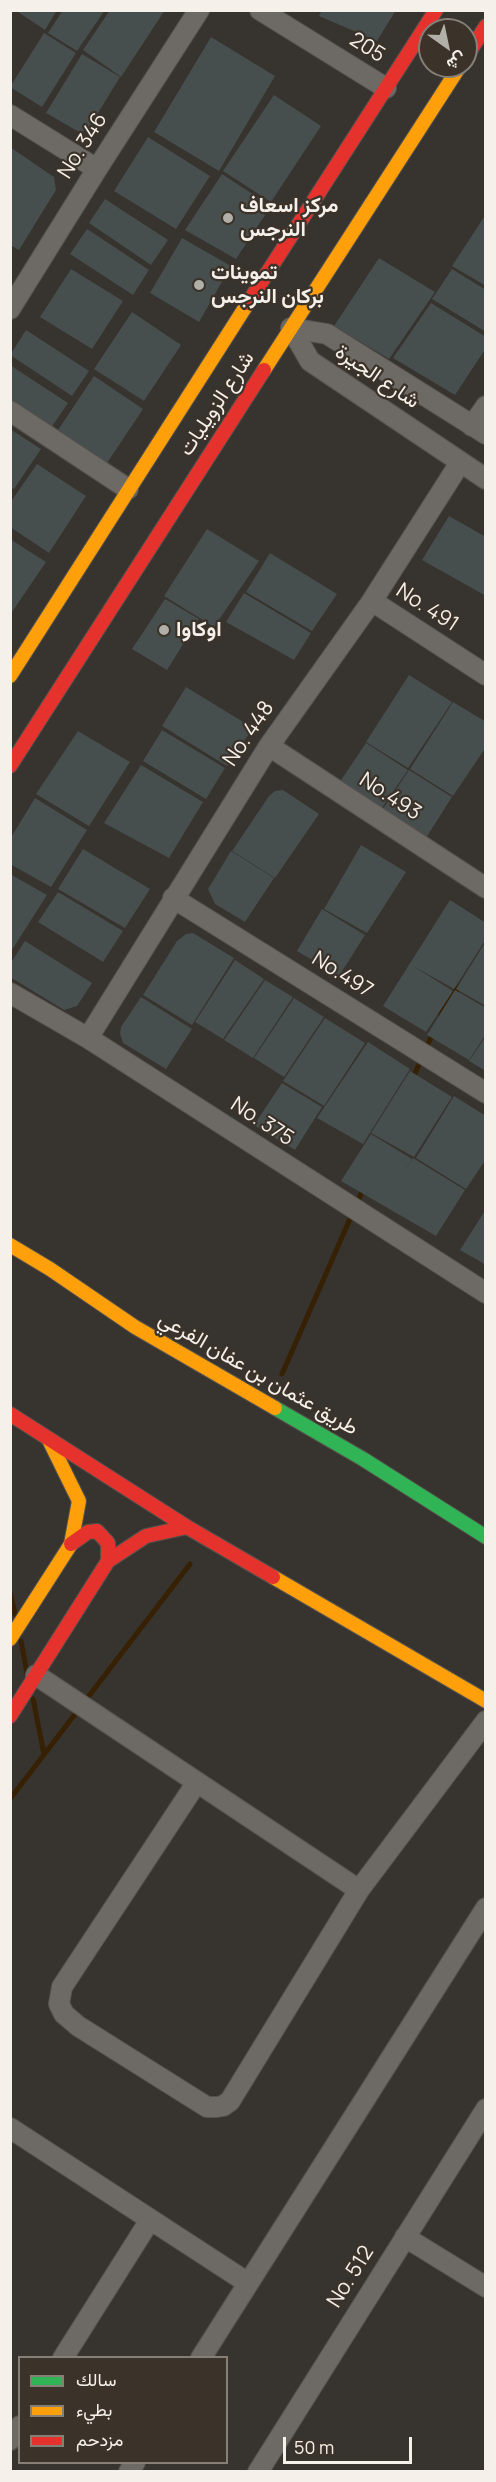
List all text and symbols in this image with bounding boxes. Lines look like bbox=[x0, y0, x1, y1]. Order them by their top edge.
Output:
north arrow bbox=[418, 18, 478, 78]
street label: 205 bbox=[345, 28, 389, 68]
text: ش bbox=[443, 47, 471, 76]
street label: No. 346 bbox=[53, 108, 113, 184]
place label: مركز اسعاف النرجس bbox=[240, 193, 338, 243]
marker: مركز اسعاف النرجس bbox=[221, 211, 235, 225]
place label: تموينات بركان النرجس bbox=[211, 260, 324, 310]
marker: تموينات بركان النرجس bbox=[192, 278, 206, 292]
street label: شارع الجيرة bbox=[330, 340, 424, 414]
street label: شارع الزويليات bbox=[174, 347, 260, 461]
street label: No. 491 bbox=[391, 579, 463, 637]
place label: اوكاوا bbox=[176, 617, 222, 643]
marker: اوكاوا bbox=[157, 623, 171, 637]
street label: No. 448 bbox=[218, 697, 280, 771]
street label: No.493 bbox=[354, 768, 426, 826]
street label: No.497 bbox=[307, 947, 377, 1003]
street label: No. 375 bbox=[226, 1092, 298, 1152]
street label: طريق عثمان بن عفان الفرعي bbox=[154, 1306, 362, 1442]
street label: No. 512 bbox=[322, 2241, 380, 2313]
legend bbox=[18, 2356, 228, 2464]
text: سالك bbox=[76, 2367, 116, 2391]
text: بطيء bbox=[76, 2397, 112, 2421]
scale bar bbox=[286, 2425, 415, 2463]
text: مزدحم bbox=[76, 2427, 123, 2451]
text: 50 m bbox=[294, 2435, 334, 2459]

